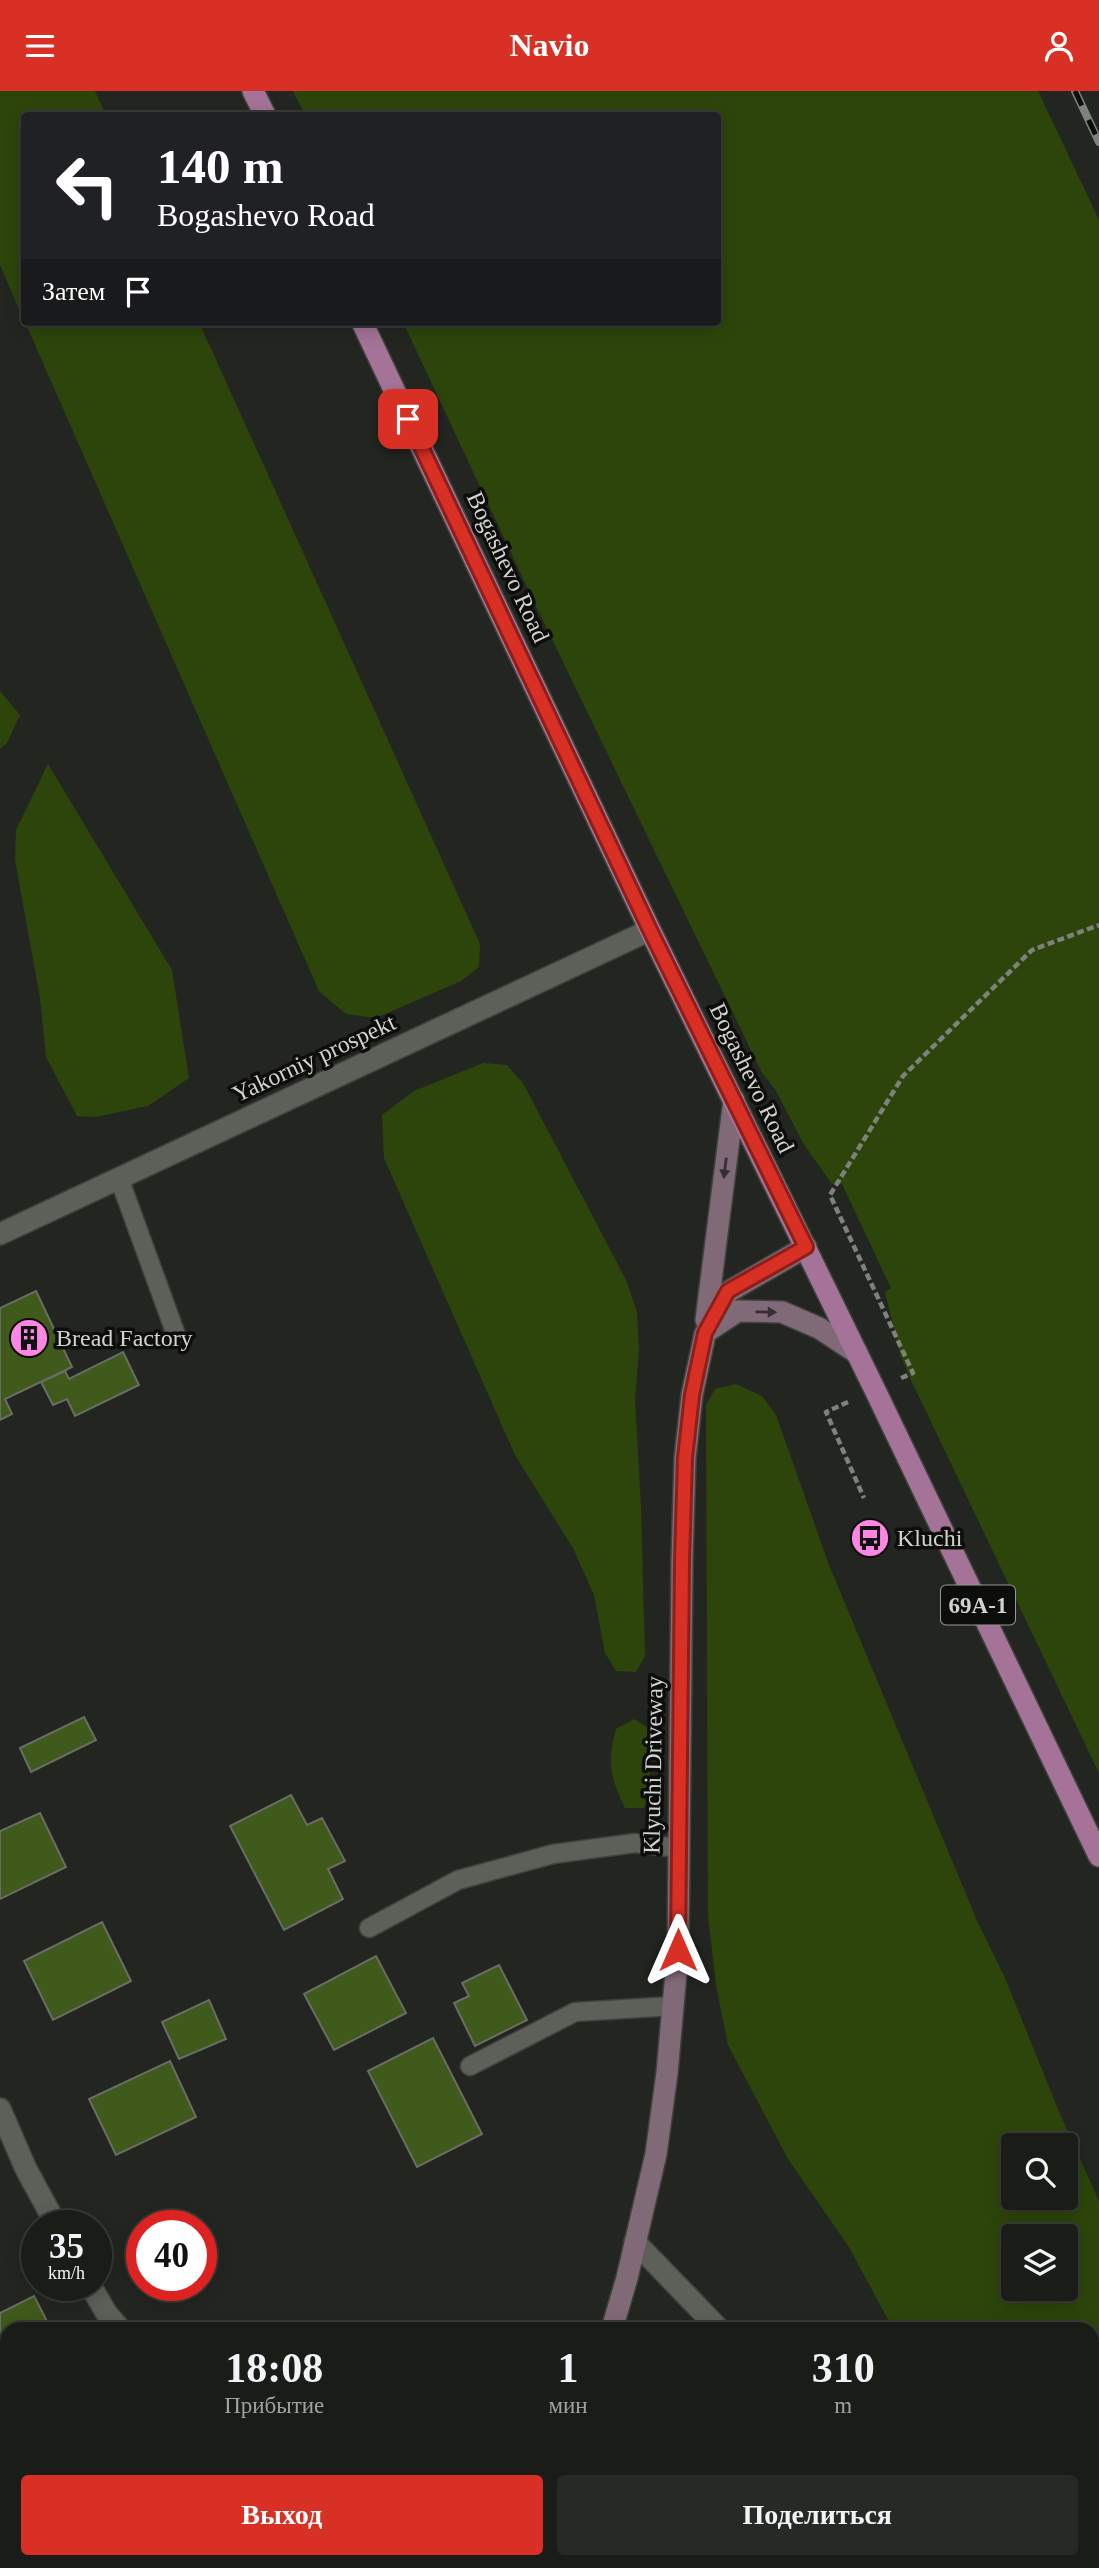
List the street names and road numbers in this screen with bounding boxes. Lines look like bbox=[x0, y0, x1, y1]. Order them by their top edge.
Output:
street label: Bogashevo Road bbox=[462, 488, 554, 646]
street label: Bogashevo Road bbox=[705, 999, 799, 1157]
street label: Yakorniy prospekt bbox=[228, 1009, 400, 1107]
road number: 69А-1 bbox=[941, 1585, 1015, 1625]
street label: Klyuchi Driveway bbox=[638, 1676, 668, 1854]

